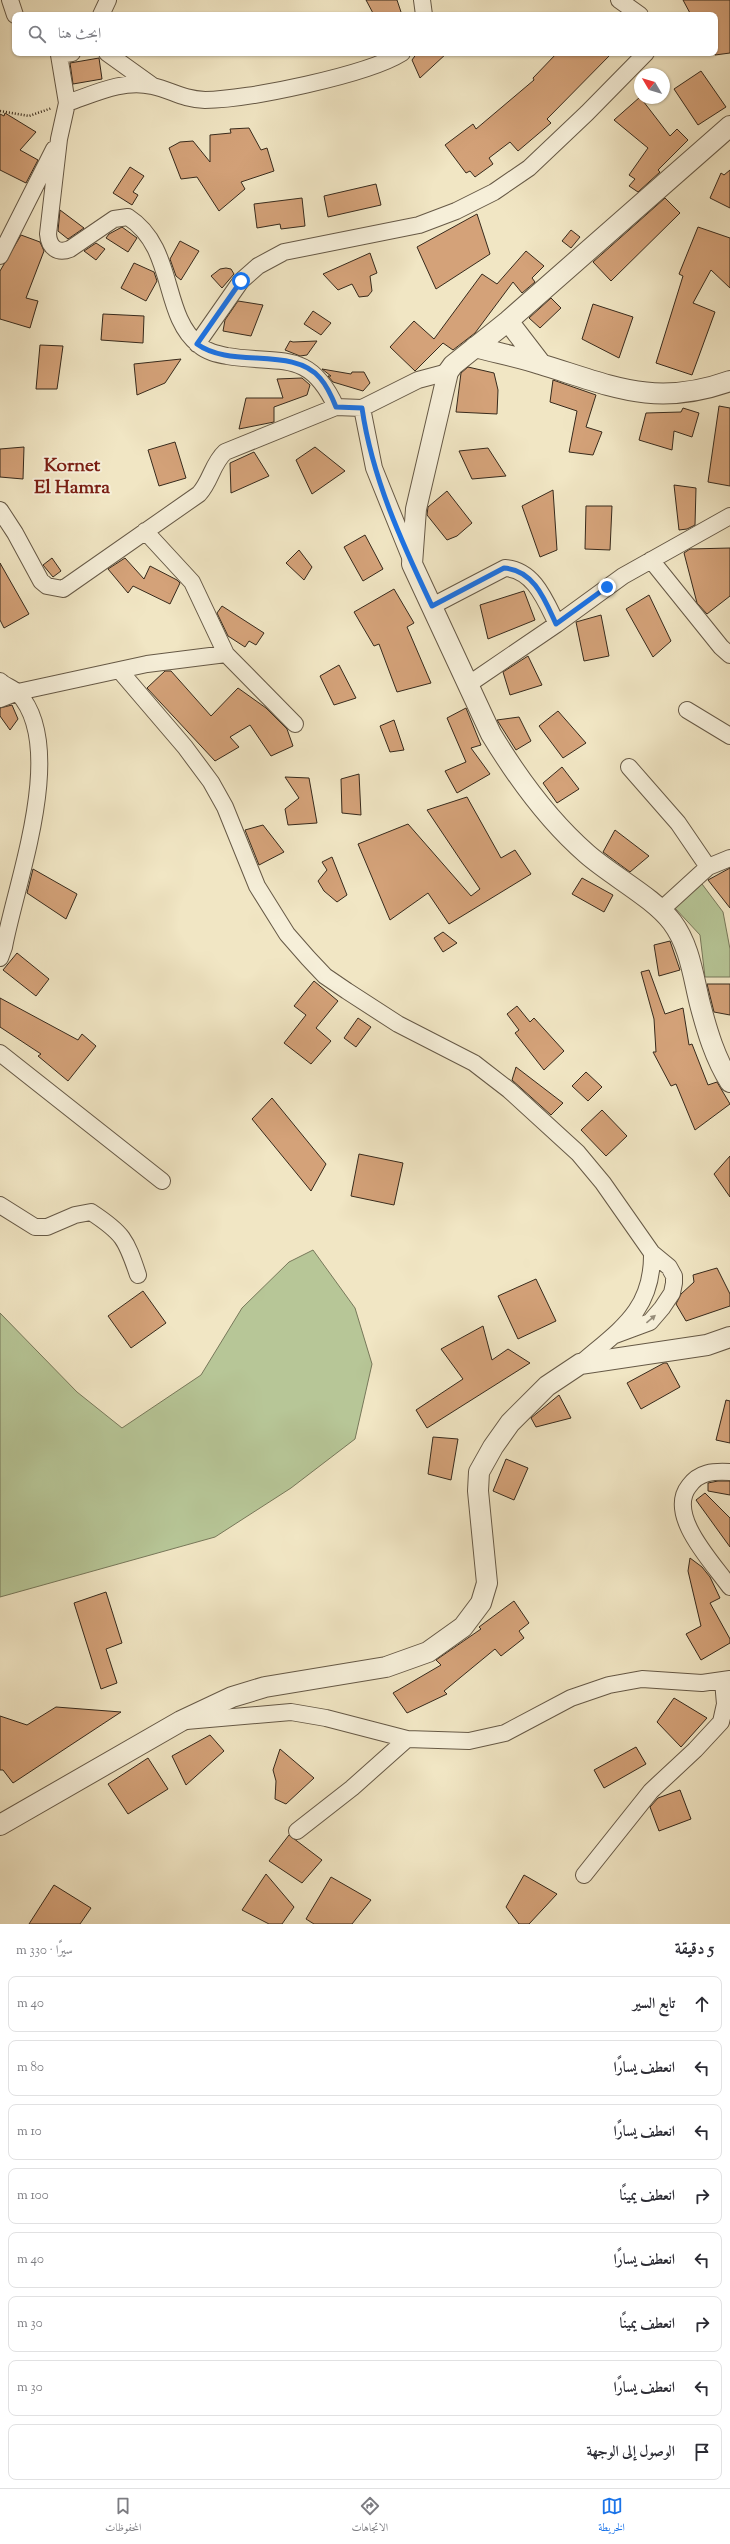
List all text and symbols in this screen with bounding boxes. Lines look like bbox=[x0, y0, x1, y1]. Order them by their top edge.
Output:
search box bbox=[12, 12, 718, 56]
icon: search bbox=[26, 23, 48, 45]
text: ابحث هنا bbox=[58, 24, 101, 45]
north arrow bbox=[634, 68, 670, 104]
route start bbox=[232, 272, 250, 290]
district label: Kornet El Hamra bbox=[34, 453, 110, 502]
route end bbox=[598, 578, 616, 596]
one-way arrow bbox=[645, 1315, 656, 1324]
text: 5 دقيقة bbox=[675, 1938, 714, 1962]
text: سيرًا · 330 m bbox=[16, 1942, 73, 1960]
icon: ahead bbox=[691, 1993, 713, 2015]
text: تابع السير bbox=[633, 1994, 675, 2015]
text: 40 m bbox=[17, 1995, 44, 2013]
icon: left bbox=[691, 2057, 713, 2079]
text: انعطف يسارًا bbox=[614, 2058, 675, 2079]
text: 80 m bbox=[17, 2059, 44, 2077]
icon: left bbox=[691, 2121, 713, 2143]
text: انعطف يسارًا bbox=[614, 2122, 675, 2143]
text: 10 m bbox=[17, 2123, 42, 2141]
icon: right bbox=[691, 2185, 713, 2207]
text: انعطف يمينًا bbox=[620, 2186, 675, 2207]
text: 100 m bbox=[17, 2187, 49, 2205]
icon: left bbox=[691, 2249, 713, 2271]
text: انعطف يسارًا bbox=[614, 2250, 675, 2271]
text: 40 m bbox=[17, 2251, 44, 2269]
icon: right bbox=[691, 2313, 713, 2335]
text: انعطف يمينًا bbox=[620, 2314, 675, 2335]
text: 30 m bbox=[17, 2315, 43, 2333]
icon: left bbox=[691, 2377, 713, 2399]
text: انعطف يسارًا bbox=[614, 2378, 675, 2399]
text: 30 m bbox=[17, 2379, 43, 2397]
icon: arrive bbox=[691, 2441, 713, 2463]
text: الوصول إلى الوجهة bbox=[586, 2442, 675, 2463]
tab: المحفوظات bbox=[105, 2495, 141, 2538]
tab: الاتجاهات bbox=[351, 2495, 388, 2538]
tab: الخريطة bbox=[598, 2495, 625, 2538]

